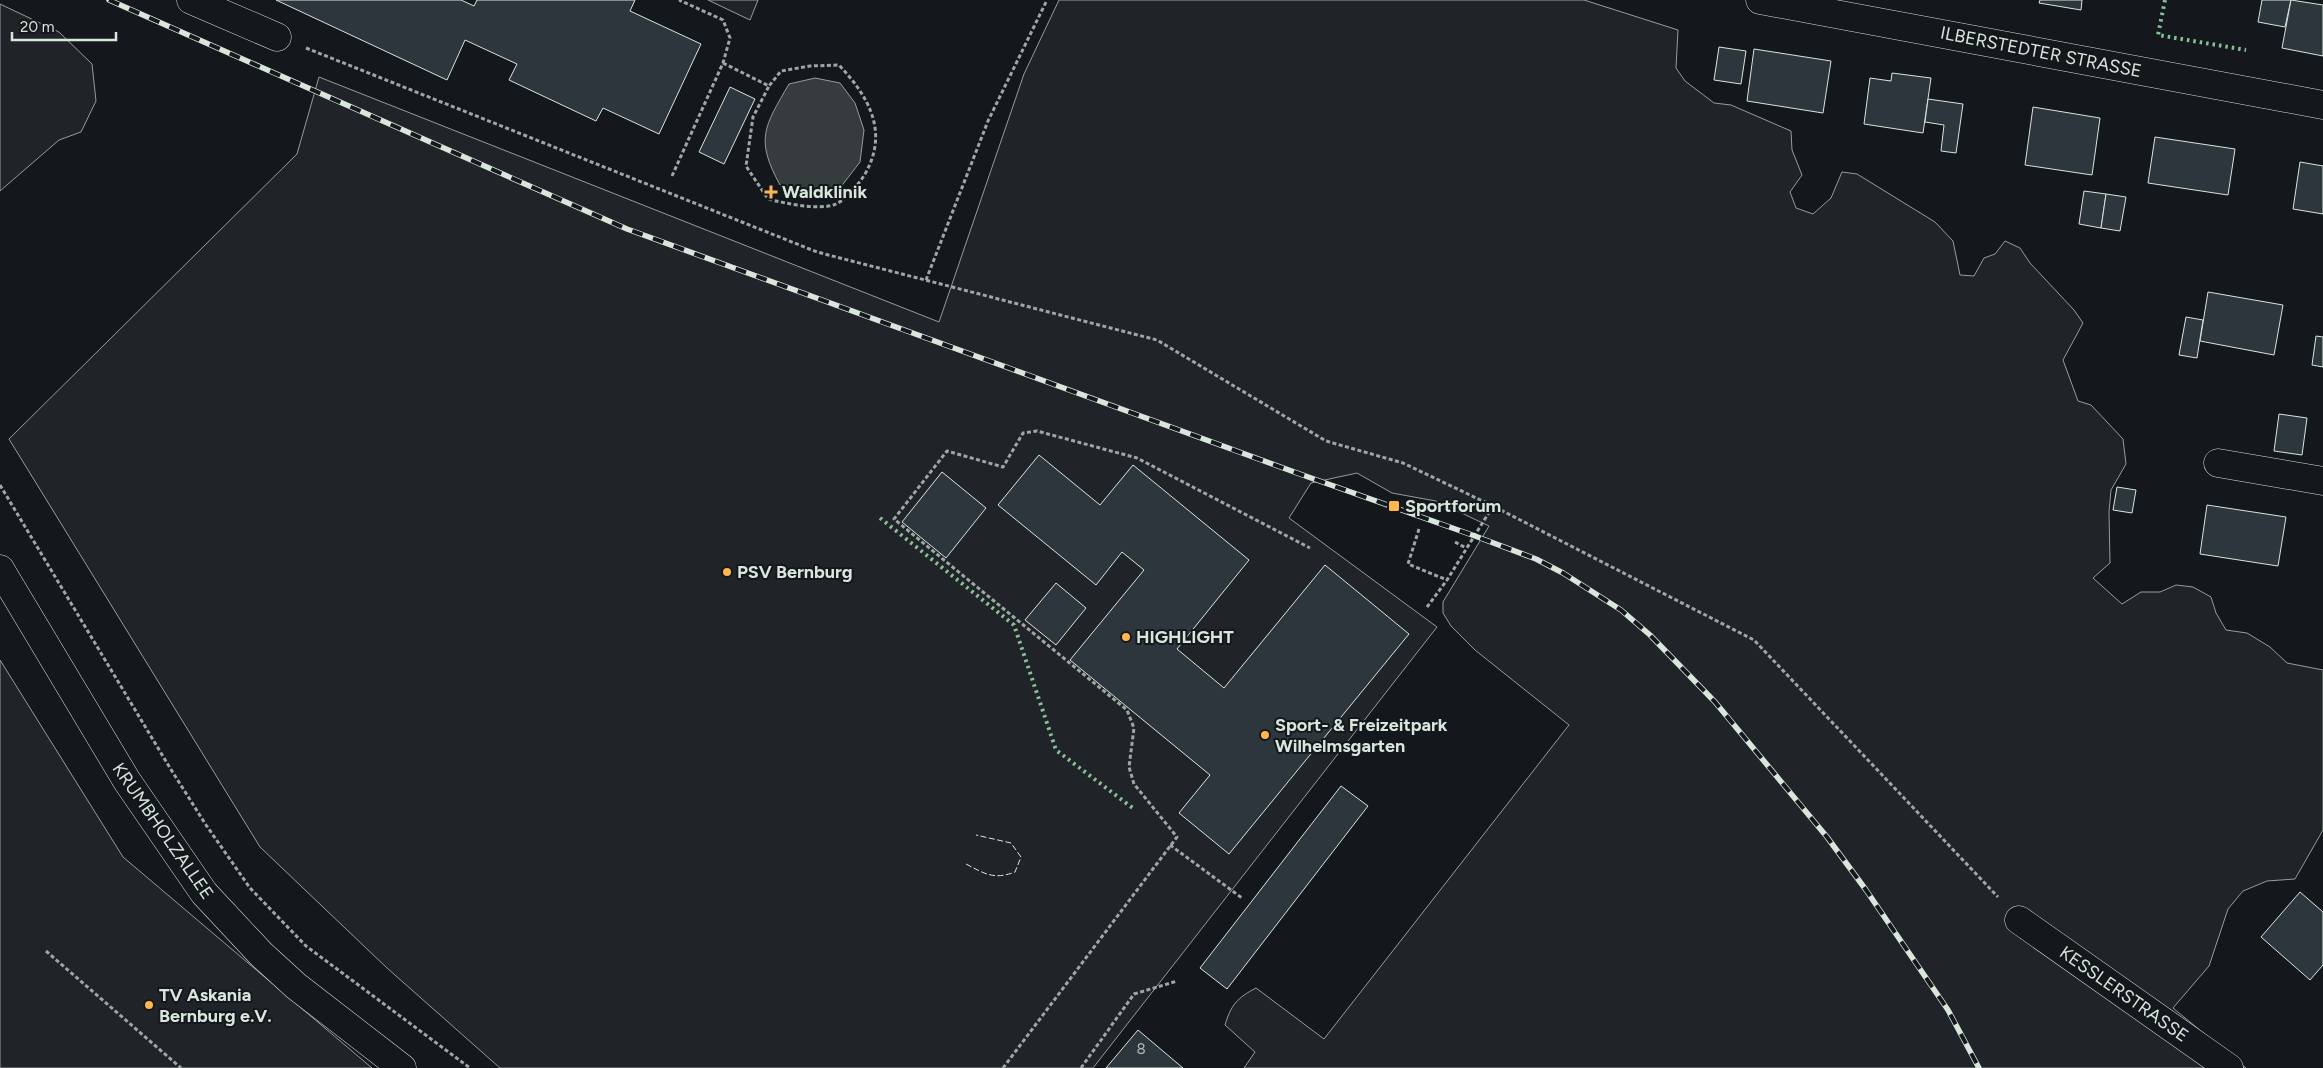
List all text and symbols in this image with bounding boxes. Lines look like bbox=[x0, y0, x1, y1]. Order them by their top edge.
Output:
scale bar bbox=[12, 10, 116, 42]
text: 20 m bbox=[20, 18, 54, 36]
street label: ILBERSTEDTER STRASSE bbox=[1938, 22, 2144, 82]
place label: Waldklinik bbox=[782, 181, 867, 203]
marker: Waldklinik bbox=[764, 185, 778, 199]
place label: Sportforum bbox=[1405, 495, 1501, 517]
marker: Sportforum bbox=[1387, 499, 1401, 513]
place label: PSV Bernburg bbox=[737, 561, 853, 583]
marker: PSV Bernburg bbox=[721, 566, 733, 578]
place label: HIGHLIGHT bbox=[1136, 626, 1234, 648]
marker: HIGHLIGHT bbox=[1120, 631, 1132, 643]
place label: Sport- & Freizeitpark Wilhelmsgarten bbox=[1275, 714, 1448, 757]
marker: Sport- & Freizeitpark Wilhelmsgarten bbox=[1259, 729, 1271, 741]
street label: KRUMBHOLZALLEE bbox=[108, 758, 218, 904]
street label: KESSLERSTRASSE bbox=[2055, 941, 2193, 1047]
place label: TV Askania Bernburg e.V. bbox=[159, 984, 272, 1027]
marker: TV Askania Bernburg e.V. bbox=[143, 999, 155, 1011]
house number: 8 bbox=[1136, 1040, 1146, 1058]

